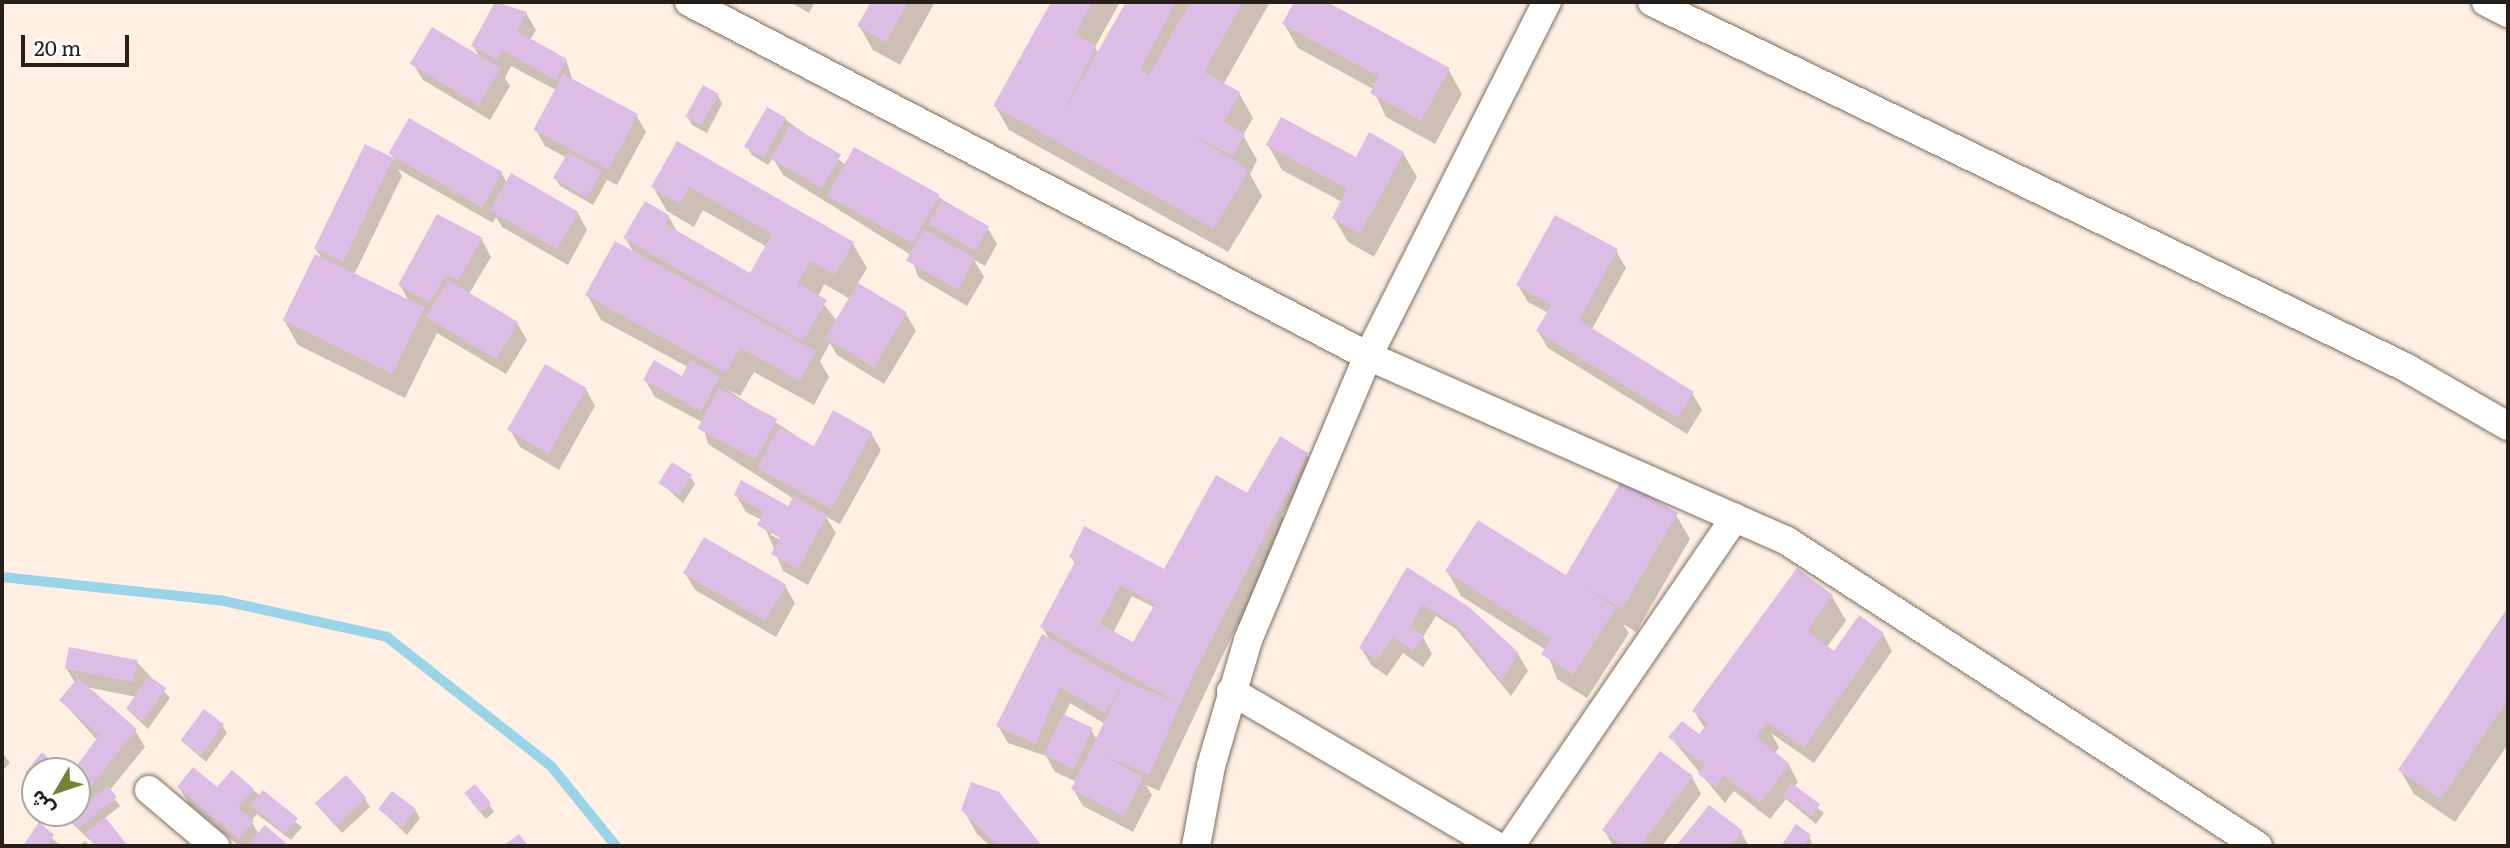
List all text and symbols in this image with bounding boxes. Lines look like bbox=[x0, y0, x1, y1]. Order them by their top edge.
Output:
scale bar bbox=[24, 21, 133, 65]
text: 20 m bbox=[34, 31, 81, 62]
north arrow bbox=[21, 757, 91, 827]
text: ش bbox=[22, 785, 60, 823]

